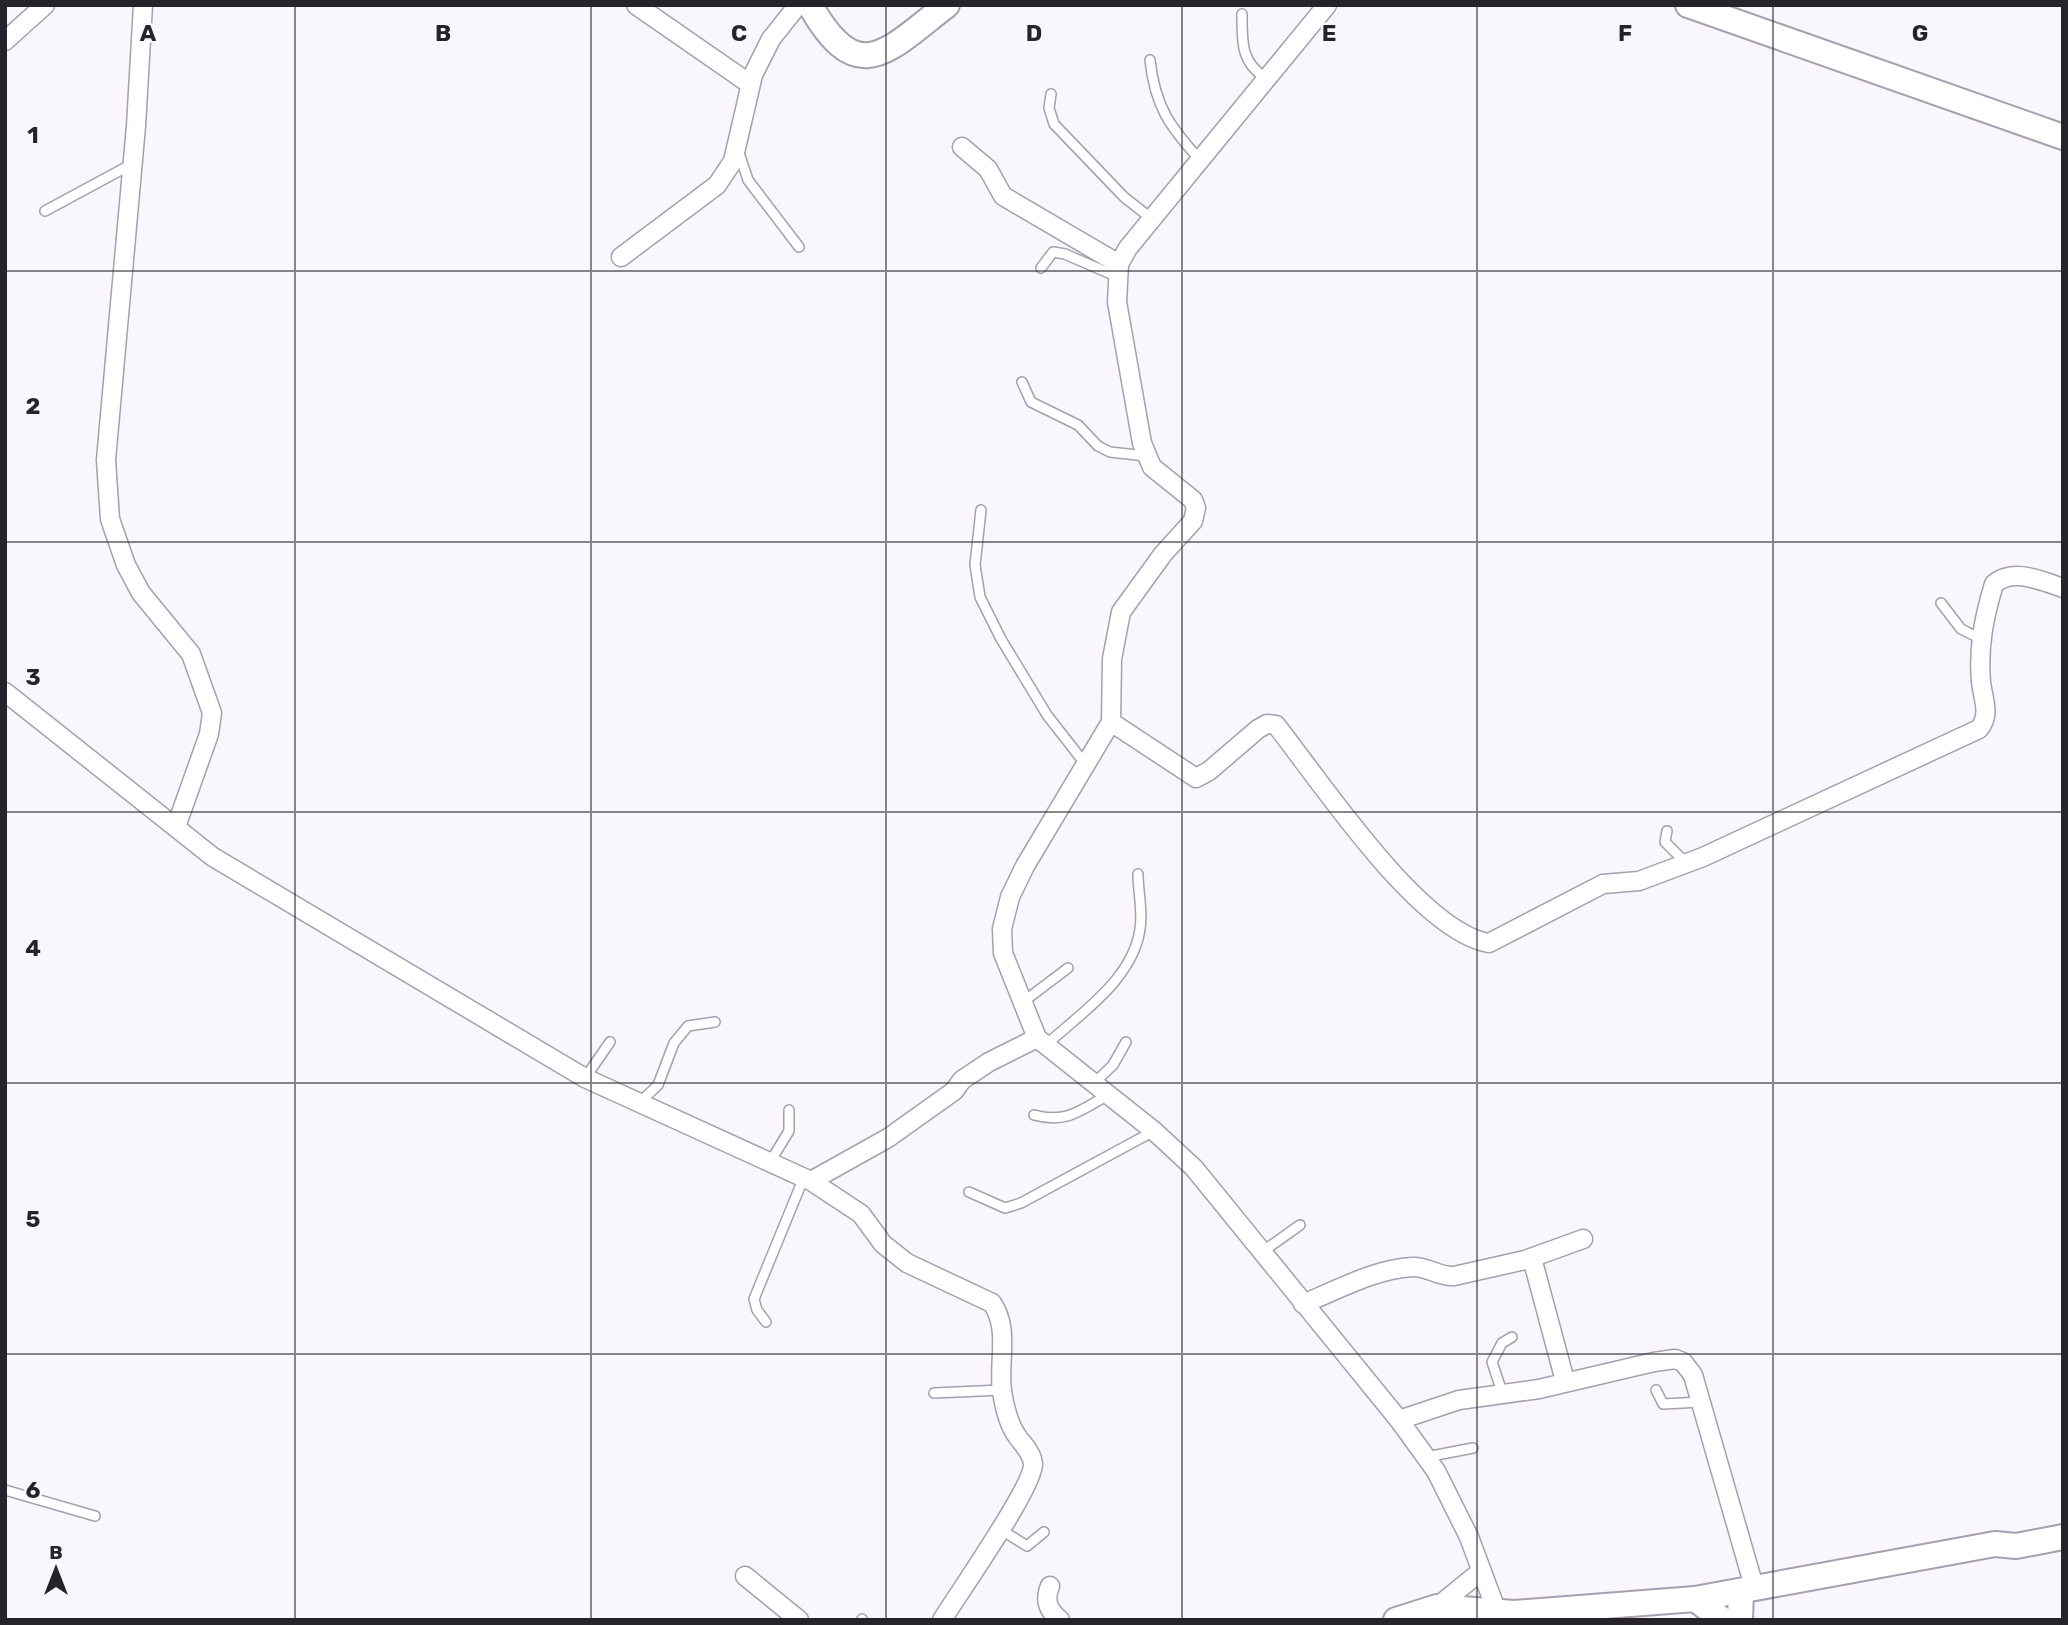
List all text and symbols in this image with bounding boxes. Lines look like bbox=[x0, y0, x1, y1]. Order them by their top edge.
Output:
text: A bbox=[140, 19, 157, 47]
text: B bbox=[435, 19, 451, 47]
text: C bbox=[731, 19, 747, 47]
text: D bbox=[1026, 19, 1042, 47]
text: E bbox=[1322, 19, 1336, 47]
text: F bbox=[1618, 19, 1632, 47]
text: G bbox=[1912, 19, 1928, 47]
text: 1 bbox=[27, 121, 39, 149]
text: 2 bbox=[26, 392, 40, 420]
text: 3 bbox=[25, 663, 41, 691]
text: 4 bbox=[25, 934, 41, 962]
text: 5 bbox=[26, 1205, 41, 1233]
text: 6 bbox=[26, 1476, 41, 1504]
north arrow bbox=[21, 1534, 91, 1604]
text: B bbox=[49, 1541, 63, 1564]

